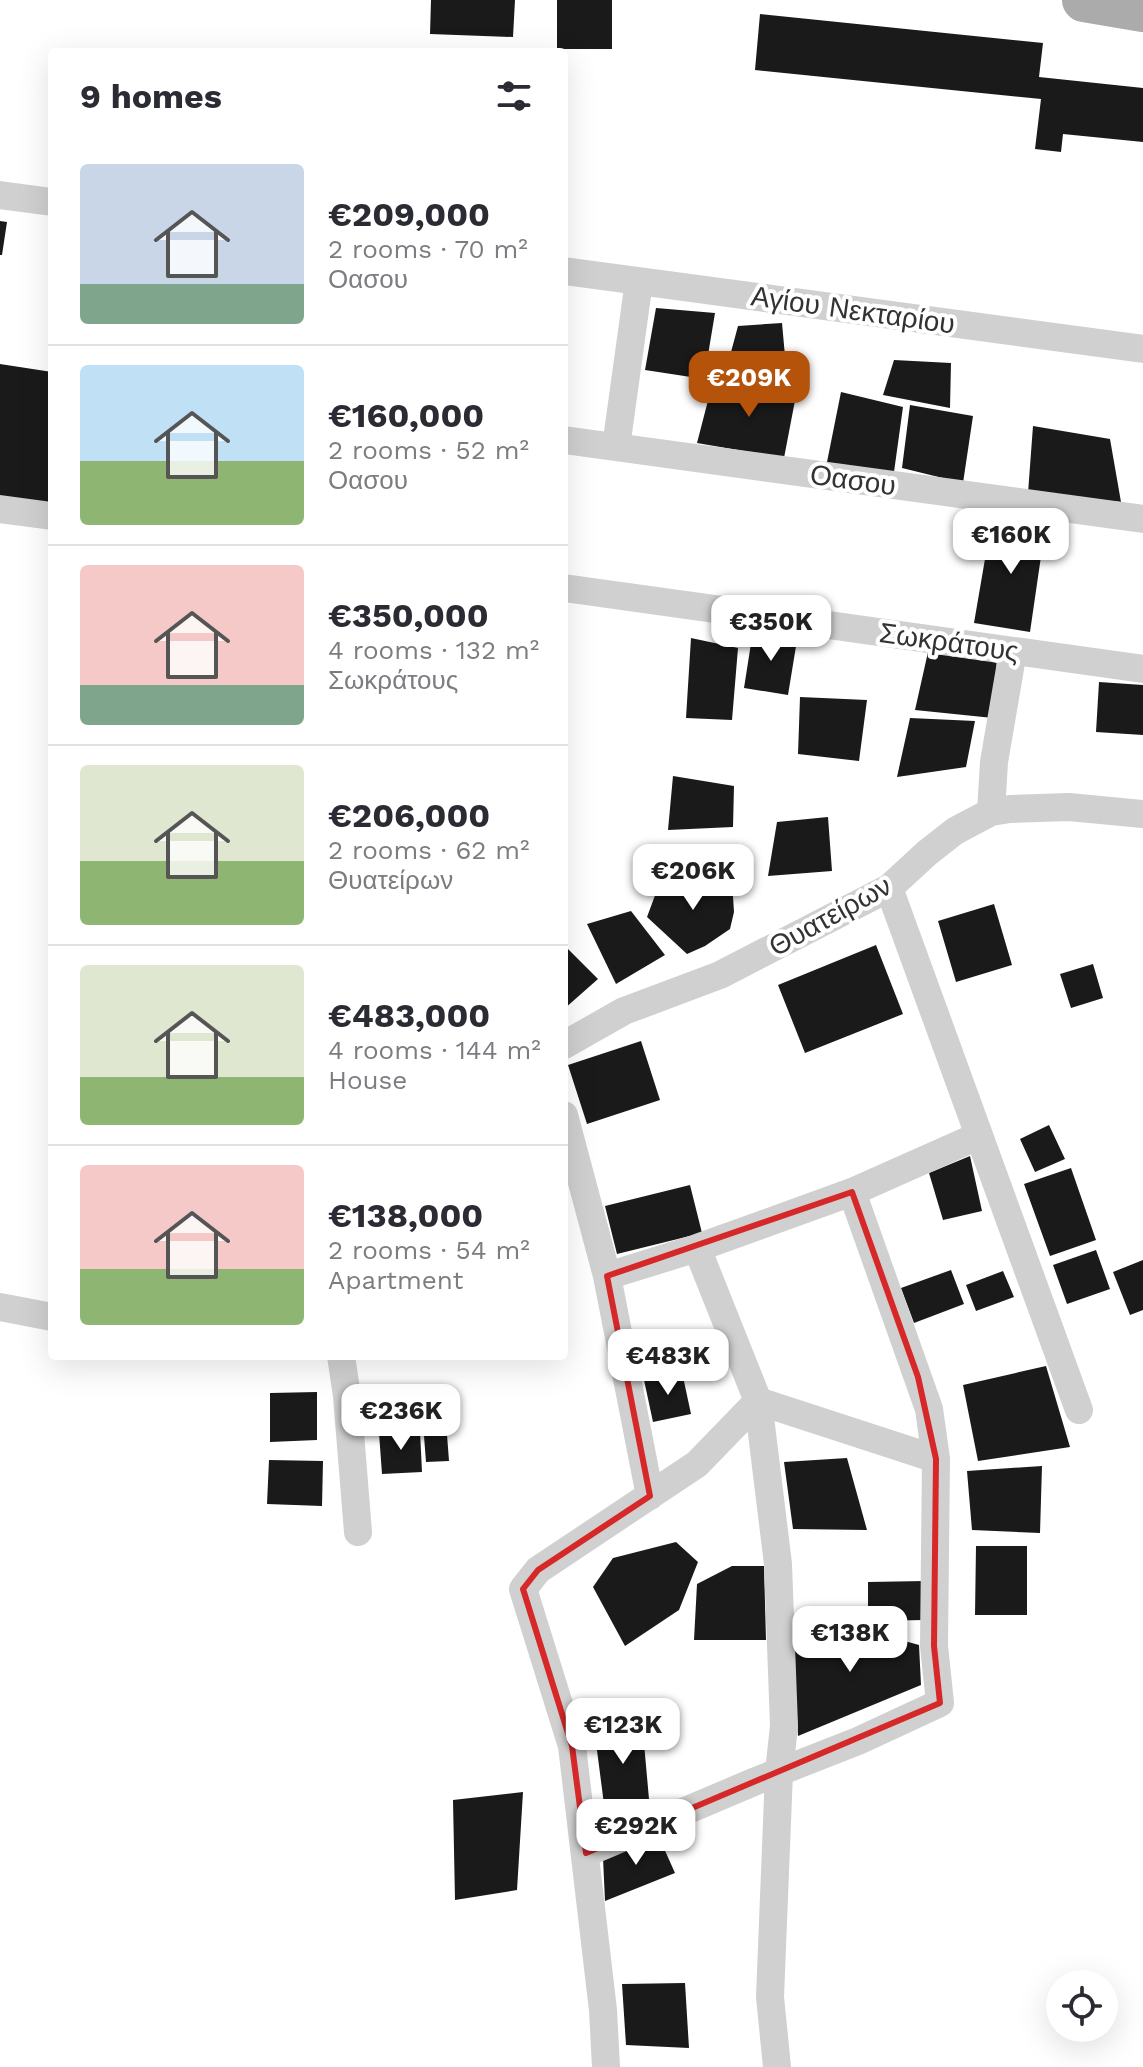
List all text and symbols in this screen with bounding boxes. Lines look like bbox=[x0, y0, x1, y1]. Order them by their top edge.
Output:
icon: filters bbox=[492, 74, 536, 118]
text: 9 homes bbox=[80, 76, 222, 116]
text: €209,000 bbox=[328, 194, 490, 234]
icon: home bbox=[144, 196, 240, 292]
text: 2 rooms · 70 m² bbox=[328, 234, 528, 264]
text: Οασου bbox=[328, 264, 408, 294]
street label: Αγίου Νεκταρίου bbox=[749, 279, 957, 341]
pin: €209K bbox=[693, 351, 805, 419]
text: €209K bbox=[707, 362, 791, 392]
text: €160,000 bbox=[328, 395, 484, 435]
icon: home bbox=[144, 397, 240, 493]
text: 2 rooms · 52 m² bbox=[328, 435, 529, 465]
street label: Οασου bbox=[808, 458, 898, 502]
text: Οασου bbox=[328, 465, 408, 495]
pin: €160K bbox=[955, 508, 1067, 576]
text: €160K bbox=[971, 519, 1051, 549]
text: €350,000 bbox=[328, 595, 489, 635]
pin: €350K bbox=[715, 595, 827, 663]
icon: home bbox=[144, 597, 240, 693]
text: €350K bbox=[729, 606, 813, 636]
street label: Σωκράτους bbox=[877, 616, 1021, 668]
text: 4 rooms · 132 m² bbox=[328, 635, 539, 665]
text: Σωκράτους bbox=[328, 665, 458, 695]
text: €206,000 bbox=[328, 795, 490, 835]
icon: home bbox=[144, 797, 240, 893]
text: 2 rooms · 62 m² bbox=[328, 835, 530, 865]
pin: €206K bbox=[637, 844, 749, 912]
text: €206K bbox=[651, 855, 735, 885]
text: Θυατείρων bbox=[328, 865, 453, 895]
street label: Θυατείρων bbox=[763, 869, 897, 963]
text: €483,000 bbox=[328, 995, 490, 1035]
icon: home bbox=[144, 997, 240, 1093]
text: 4 rooms · 144 m² bbox=[328, 1035, 541, 1065]
text: House bbox=[328, 1065, 407, 1095]
text: €138,000 bbox=[328, 1195, 483, 1235]
icon: home bbox=[144, 1197, 240, 1293]
text: 2 rooms · 54 m² bbox=[328, 1235, 530, 1265]
text: Apartment bbox=[328, 1265, 464, 1295]
pin: €483K bbox=[612, 1329, 724, 1397]
text: €483K bbox=[626, 1340, 710, 1370]
pin: €236K bbox=[345, 1384, 457, 1452]
text: €236K bbox=[359, 1395, 443, 1425]
pin: €138K bbox=[794, 1606, 906, 1674]
text: €138K bbox=[810, 1617, 890, 1647]
pin: €123K bbox=[567, 1698, 679, 1766]
text: €123K bbox=[584, 1709, 662, 1739]
pin: €292K bbox=[580, 1799, 692, 1867]
text: €292K bbox=[594, 1810, 678, 1840]
map controls bbox=[1046, 1970, 1118, 2042]
button: locate bbox=[1046, 1970, 1118, 2042]

